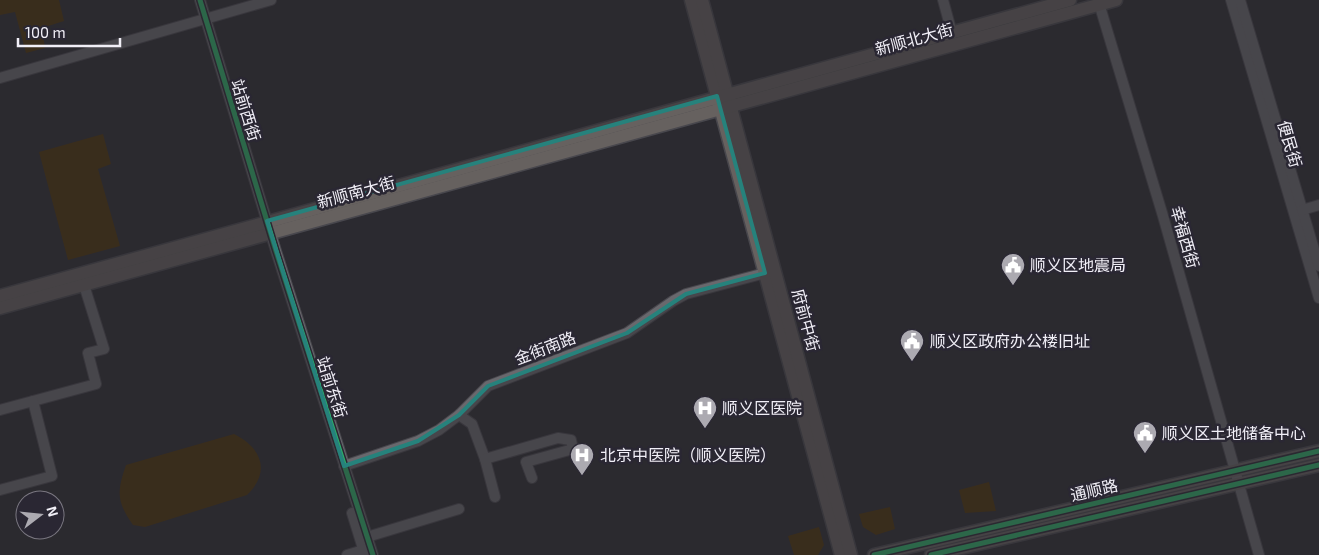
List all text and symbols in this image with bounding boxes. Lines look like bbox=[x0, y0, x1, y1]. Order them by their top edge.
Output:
scale bar bbox=[18, 15, 120, 47]
street label: 新顺北大街 bbox=[873, 19, 955, 58]
text: 100 m bbox=[25, 23, 66, 41]
street label: 站前西街 bbox=[228, 76, 265, 143]
street label: 便民街 bbox=[1275, 118, 1306, 170]
street label: 新顺南大街 bbox=[315, 172, 397, 211]
street label: 幸福西街 bbox=[1168, 203, 1203, 270]
public building icon: 顺义区地震局 bbox=[1000, 252, 1026, 286]
place label: 顺义区地震局 bbox=[1030, 255, 1126, 274]
street label: 府前中街 bbox=[789, 286, 824, 353]
street label: 金街南路 bbox=[512, 327, 578, 368]
public building icon: 顺义区政府办公楼旧址 bbox=[899, 328, 925, 362]
place label: 顺义区政府办公楼旧址 bbox=[930, 331, 1090, 350]
street label: 站前东街 bbox=[314, 353, 351, 420]
hospital icon: 顺义区医院 bbox=[692, 395, 718, 429]
place label: 顺义区医院 bbox=[722, 398, 802, 417]
public building icon: 顺义区土地储备中心 bbox=[1132, 420, 1158, 454]
place label: 顺义区土地储备中心 bbox=[1162, 423, 1306, 442]
hospital icon: 北京中医院（顺义医院） bbox=[569, 442, 595, 476]
place label: 北京中医院（顺义医院） bbox=[600, 445, 776, 464]
street label: 通顺路 bbox=[1068, 475, 1119, 504]
north arrow bbox=[15, 490, 65, 540]
text: N bbox=[43, 504, 63, 518]

